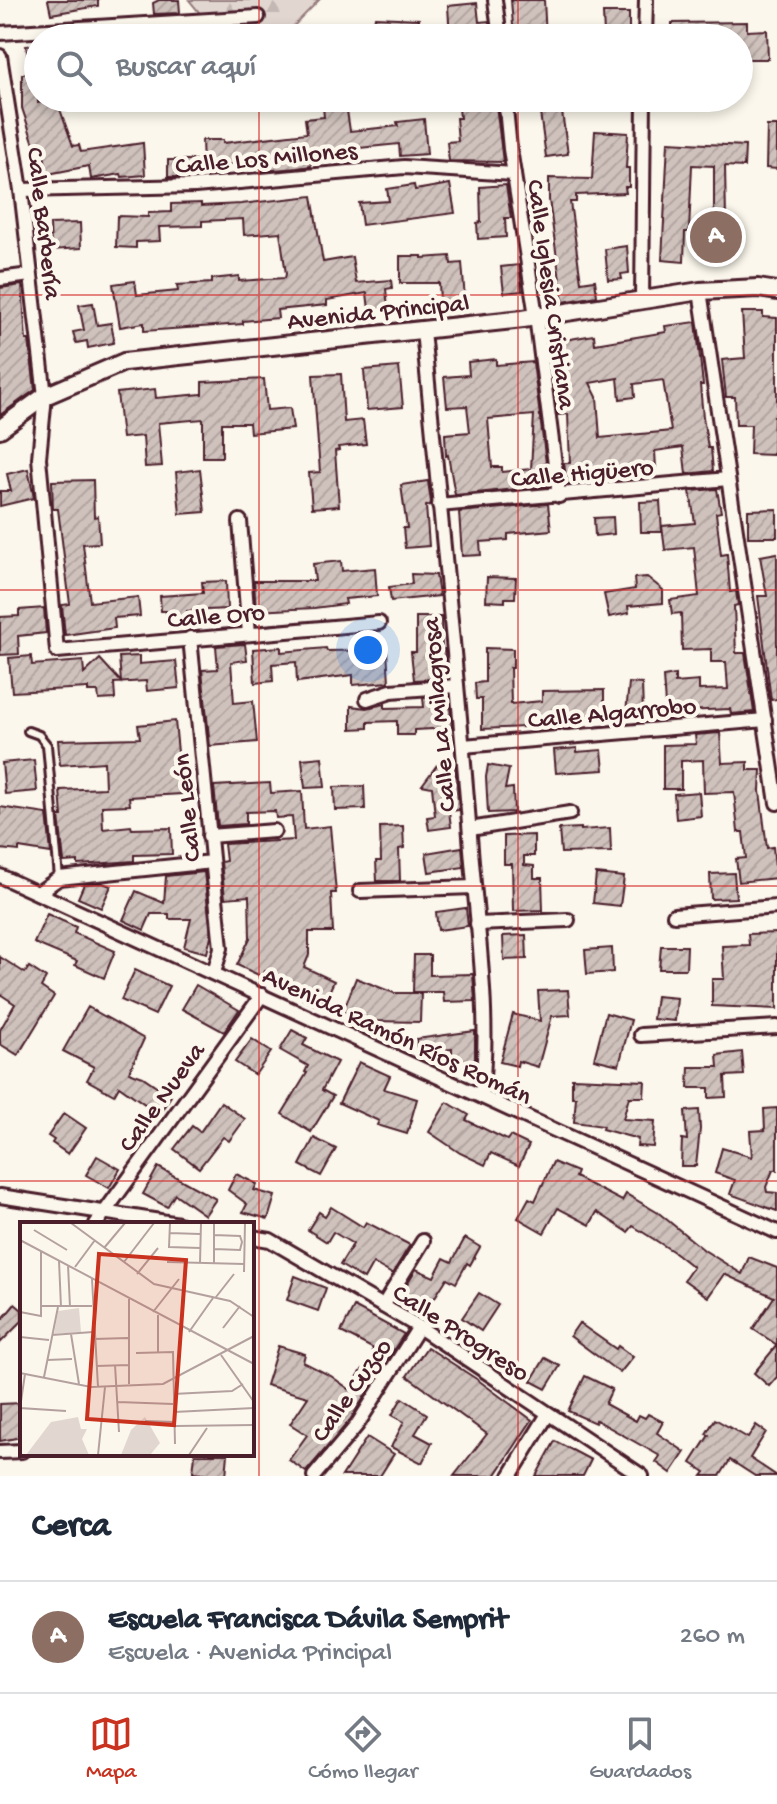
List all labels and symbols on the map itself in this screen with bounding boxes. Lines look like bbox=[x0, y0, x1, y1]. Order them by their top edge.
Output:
street label: Calle Los Millones bbox=[174, 137, 360, 184]
street label: Calle Barbería bbox=[17, 146, 66, 303]
street label: Calle Iglesia Cristiana bbox=[517, 178, 580, 413]
pin: A bbox=[690, 207, 742, 267]
street label: Avenida Principal bbox=[286, 289, 471, 339]
street label: Calle Higüero bbox=[510, 454, 655, 497]
street label: Calle Oro bbox=[166, 599, 267, 638]
street label: Calle La Milagrosa bbox=[417, 615, 465, 813]
your location bbox=[348, 630, 388, 670]
street label: Calle Algarrobo bbox=[527, 693, 698, 738]
street label: Calle León bbox=[168, 751, 211, 863]
street label: Avenida Ramón Ríos Román bbox=[257, 962, 536, 1114]
street label: Calle Nueva bbox=[113, 1036, 215, 1160]
inset map bbox=[20, 1222, 254, 1456]
street label: Calle Progreso bbox=[385, 1279, 534, 1391]
street label: Calle Cuzco bbox=[307, 1334, 401, 1449]

